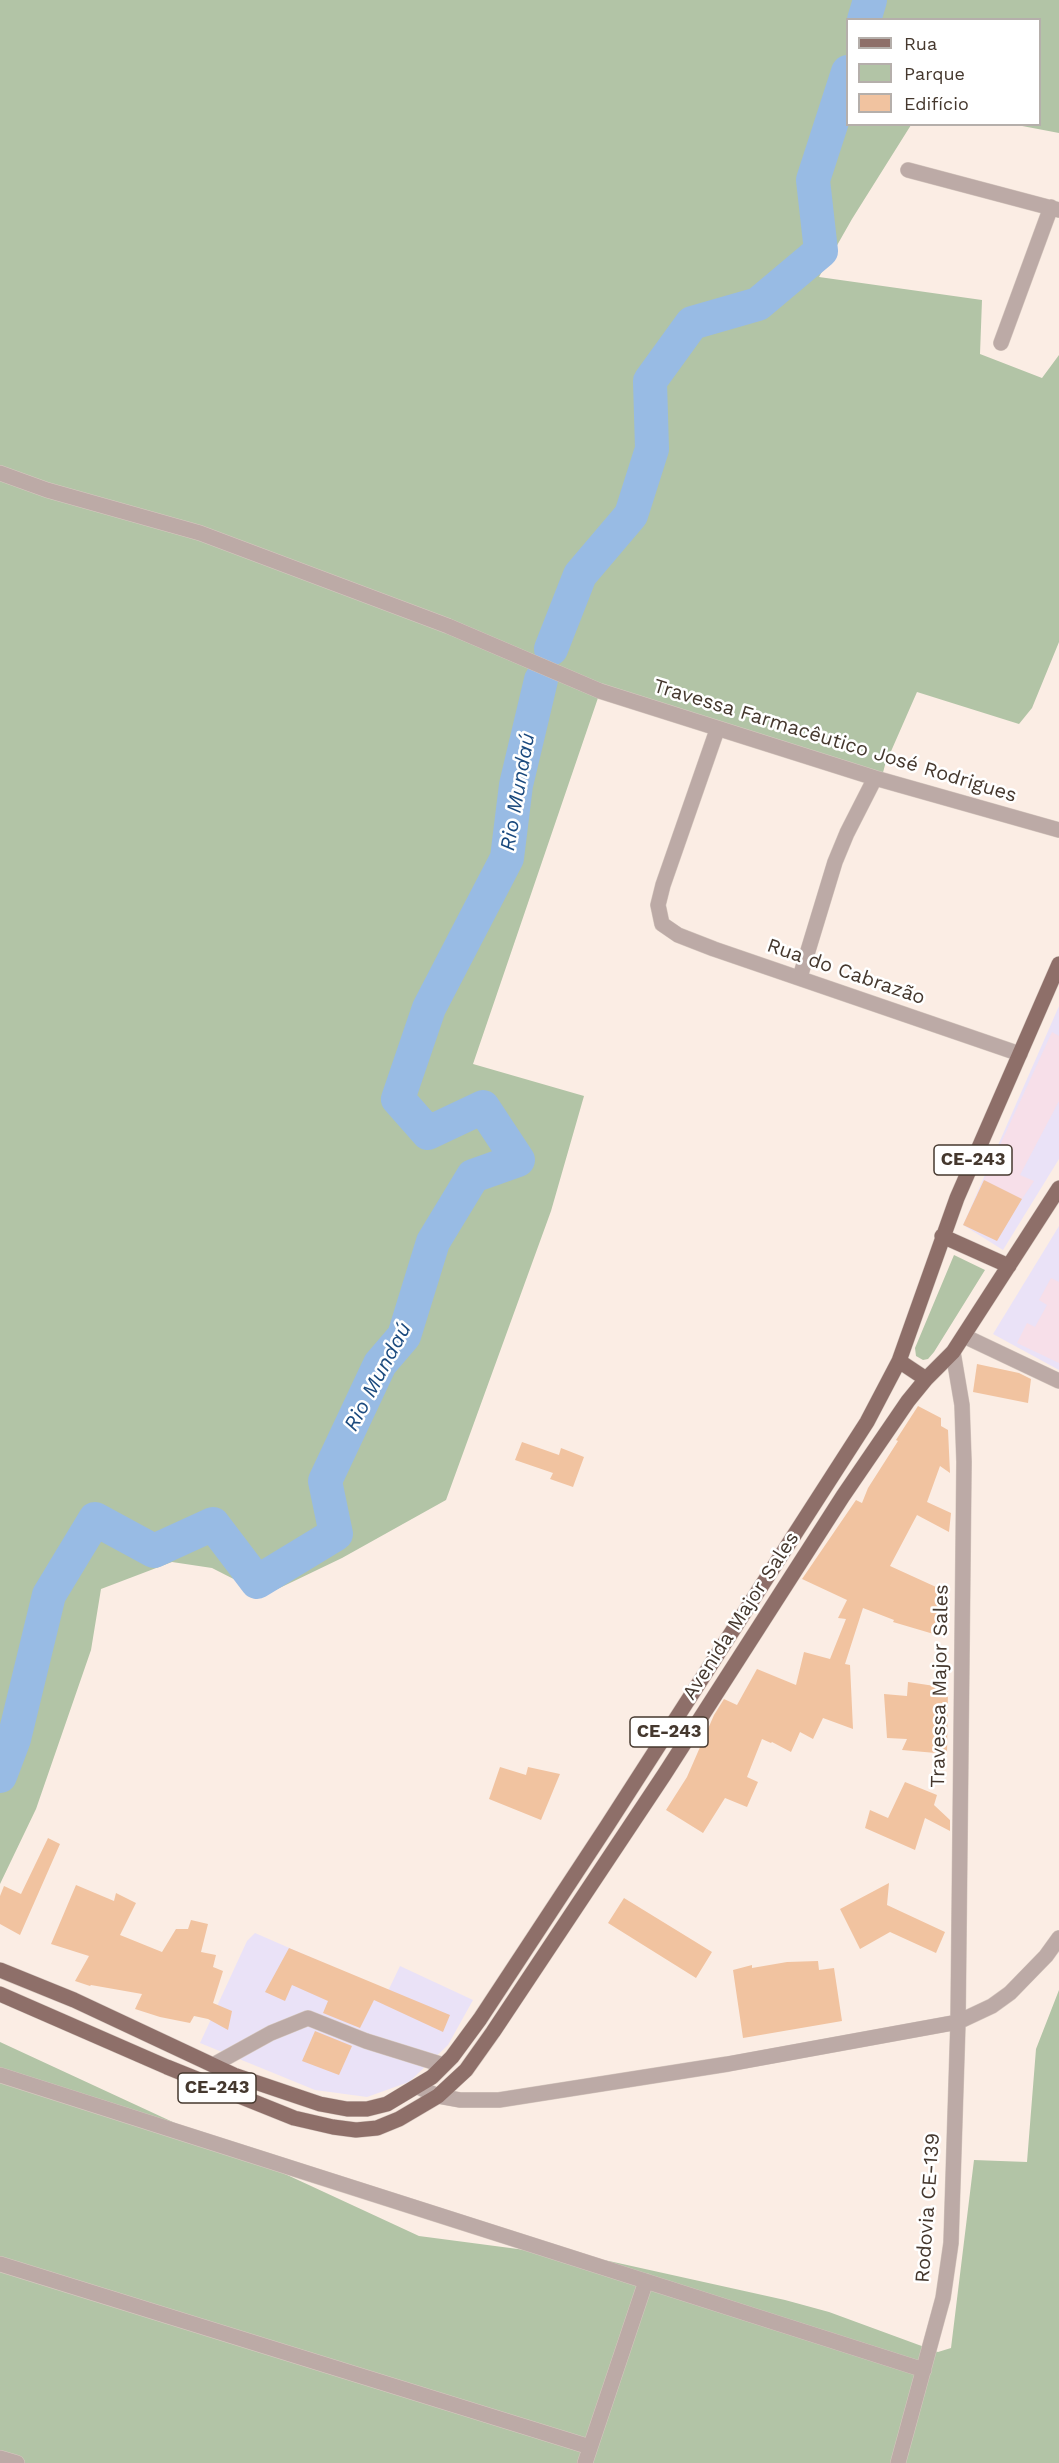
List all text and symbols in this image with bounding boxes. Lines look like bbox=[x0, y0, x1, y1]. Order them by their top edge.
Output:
legend bbox=[846, 18, 1041, 126]
text: Rua bbox=[904, 33, 937, 54]
text: Parque bbox=[904, 63, 965, 84]
text: Edifício bbox=[904, 93, 969, 114]
street label: Travessa Farmacêutico José Rodrigues bbox=[650, 674, 1020, 808]
water label: Rio Mundaú bbox=[495, 731, 541, 853]
street label: Rua do Cabrazão bbox=[764, 934, 928, 1010]
road number: CE-243 bbox=[934, 1145, 1012, 1175]
water label: Rio Mundaú bbox=[339, 1318, 417, 1436]
street label: Avenida Major Sales bbox=[678, 1527, 804, 1705]
street label: Travessa Major Sales bbox=[926, 1584, 954, 1788]
road number: CE-243 bbox=[630, 1717, 708, 1747]
road number: CE-243 bbox=[178, 2073, 256, 2103]
street label: Rodovia CE-139 bbox=[911, 2132, 945, 2284]

